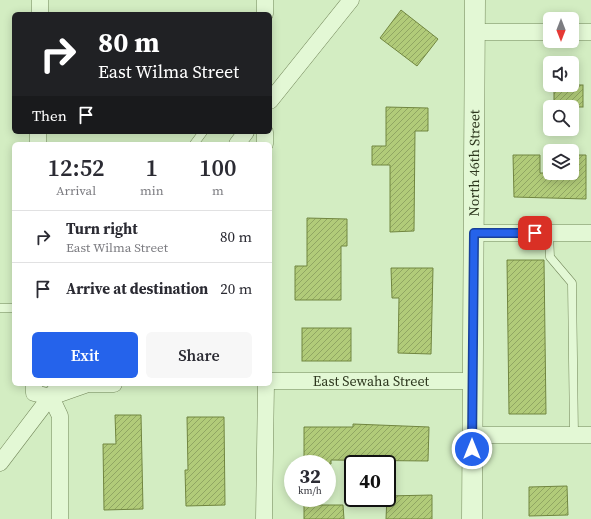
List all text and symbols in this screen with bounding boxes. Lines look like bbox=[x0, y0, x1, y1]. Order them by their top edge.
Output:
north arrow bbox=[543, 12, 579, 48]
map controls bbox=[543, 12, 579, 180]
text: 80 m bbox=[98, 23, 160, 61]
icon: right bbox=[32, 28, 84, 80]
button: sound bbox=[543, 56, 579, 92]
text: East Wilma Street bbox=[98, 59, 239, 84]
button: search bbox=[543, 100, 579, 136]
icon: arrive bbox=[75, 104, 97, 126]
text: Then bbox=[32, 105, 67, 126]
street label: North 46th Street bbox=[464, 109, 484, 216]
button: layers bbox=[543, 144, 579, 180]
text: 12:52 bbox=[47, 151, 105, 184]
text: 1 bbox=[146, 151, 158, 184]
text: 100 bbox=[199, 151, 237, 184]
text: Arrival bbox=[56, 182, 96, 199]
text: min bbox=[140, 182, 164, 199]
text: m bbox=[212, 182, 224, 199]
pin bbox=[518, 216, 552, 250]
text: Turn right bbox=[66, 218, 138, 239]
icon: arrive bbox=[524, 222, 546, 244]
icon: right bbox=[32, 226, 54, 248]
text: 80 m bbox=[220, 226, 252, 247]
text: East Wilma Street bbox=[66, 239, 168, 256]
icon: arrive bbox=[32, 278, 54, 300]
text: Arrive at destination bbox=[66, 278, 208, 299]
text: 20 m bbox=[220, 278, 252, 299]
button: Exit bbox=[32, 332, 138, 378]
button: Share bbox=[146, 332, 252, 378]
street label: East Sewaha Street bbox=[313, 371, 430, 391]
position arrow bbox=[451, 428, 493, 470]
speed limit sign: 40 bbox=[344, 455, 396, 507]
text: 32 bbox=[299, 462, 321, 490]
text: km/h bbox=[298, 484, 322, 497]

